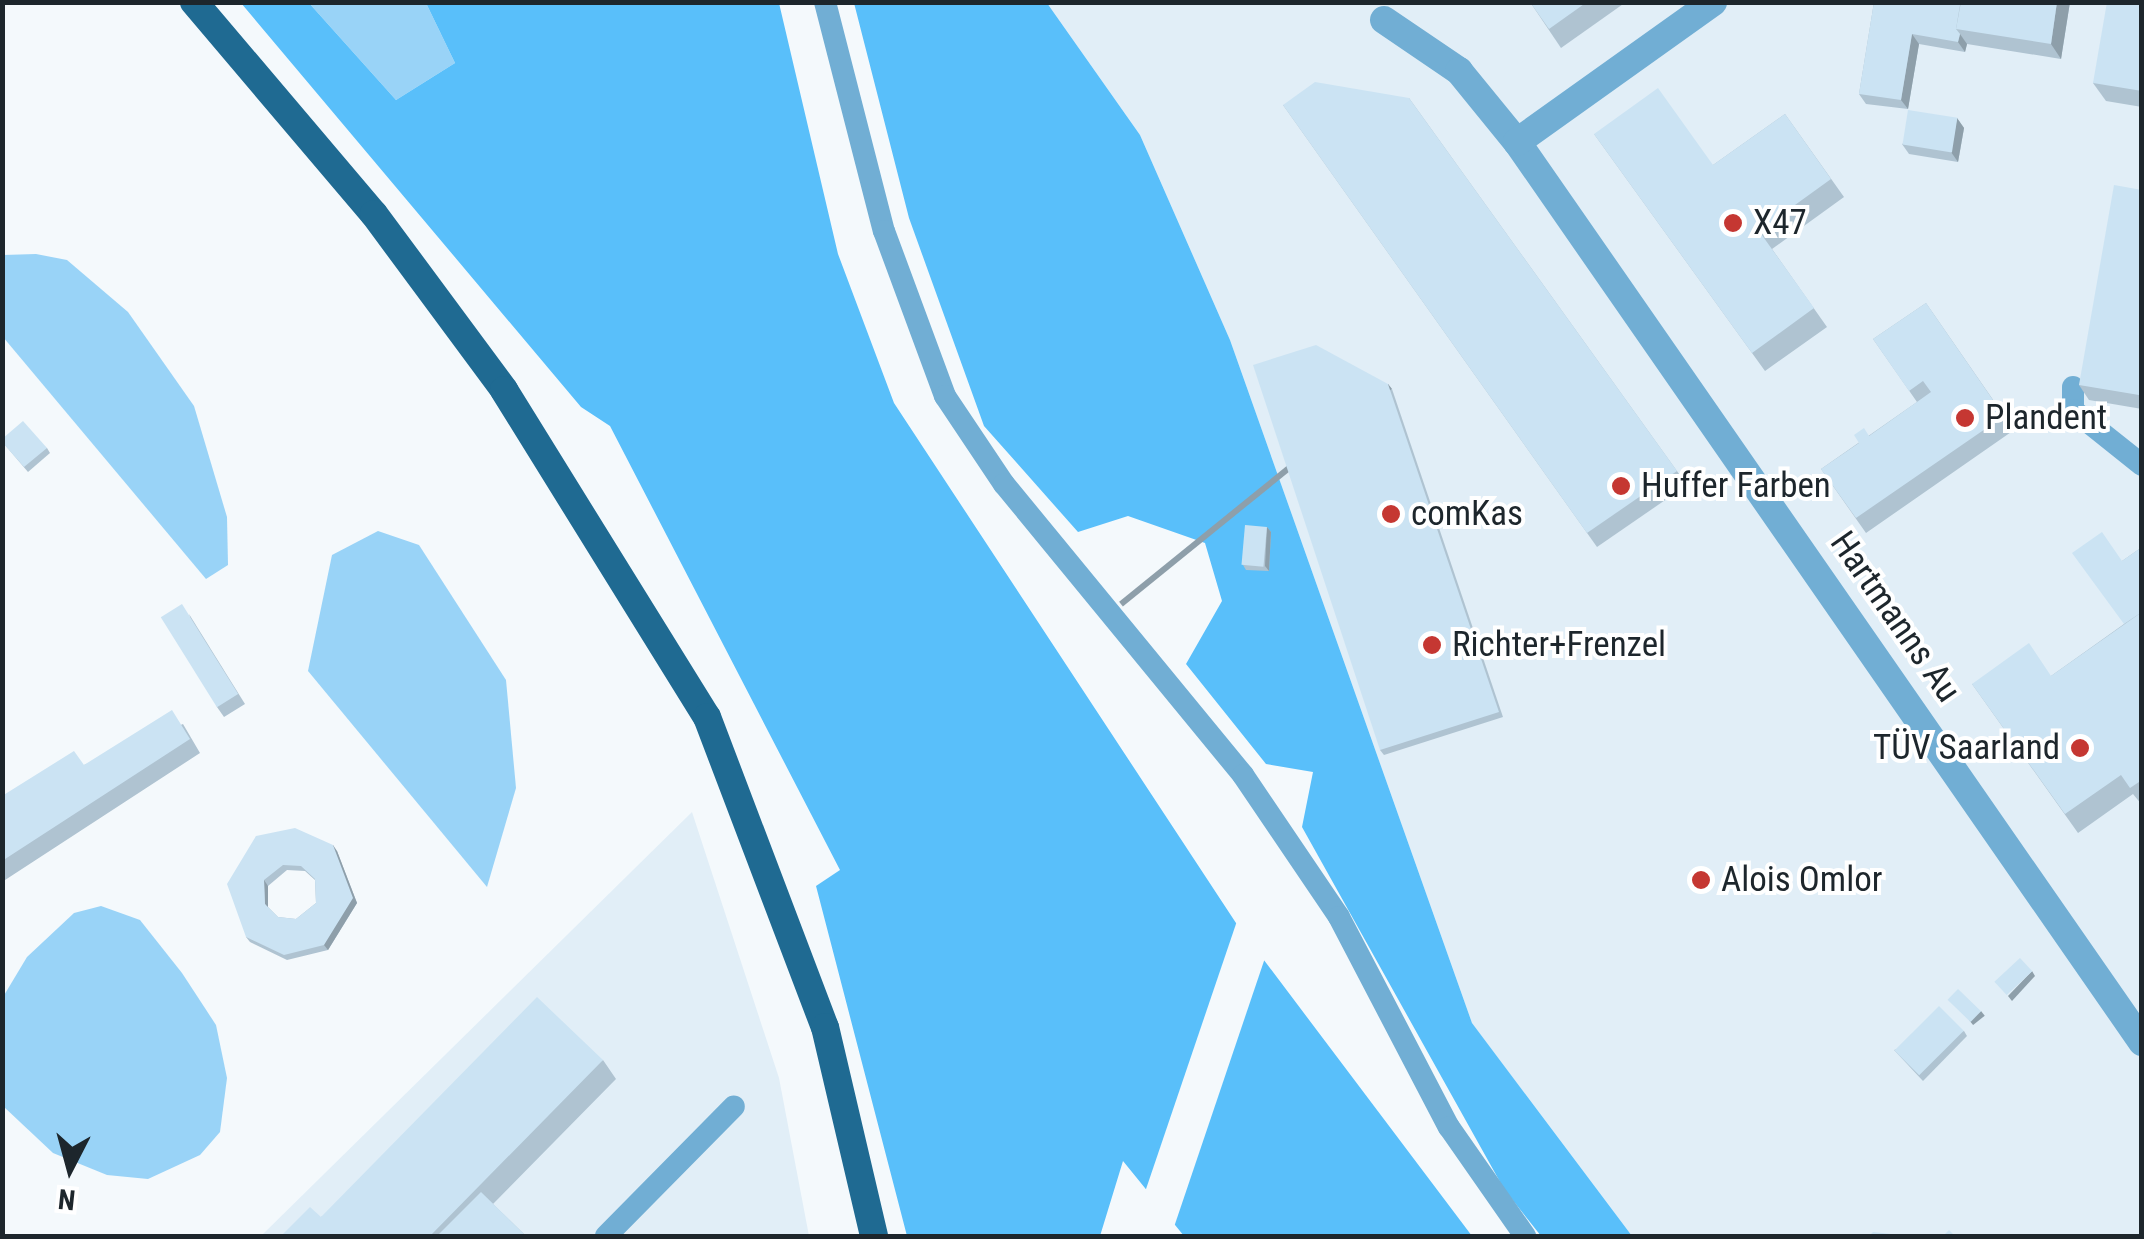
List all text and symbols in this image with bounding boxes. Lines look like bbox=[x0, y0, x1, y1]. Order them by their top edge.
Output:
place label: X47 bbox=[1753, 202, 1807, 244]
marker: X47 bbox=[1722, 212, 1744, 234]
place label: Plandent bbox=[1985, 397, 2107, 439]
marker: Plandent bbox=[1954, 407, 1976, 429]
place label: Huffer Farben bbox=[1641, 465, 1831, 507]
marker: Huffer Farben bbox=[1610, 475, 1632, 497]
place label: comKas bbox=[1411, 493, 1523, 535]
marker: comKas bbox=[1380, 503, 1402, 525]
street label: Hartmanns Au bbox=[1821, 524, 1969, 710]
place label: Richter+Frenzel bbox=[1452, 624, 1666, 666]
marker: Richter+Frenzel bbox=[1421, 634, 1443, 656]
place label: TÜV Saarland bbox=[1873, 727, 2060, 769]
marker: TÜV Saarland bbox=[2069, 737, 2091, 759]
place label: Alois Omlor bbox=[1721, 859, 1882, 901]
marker: Alois Omlor bbox=[1690, 869, 1712, 891]
north arrow bbox=[20, 1119, 120, 1219]
text: N bbox=[57, 1182, 77, 1217]

